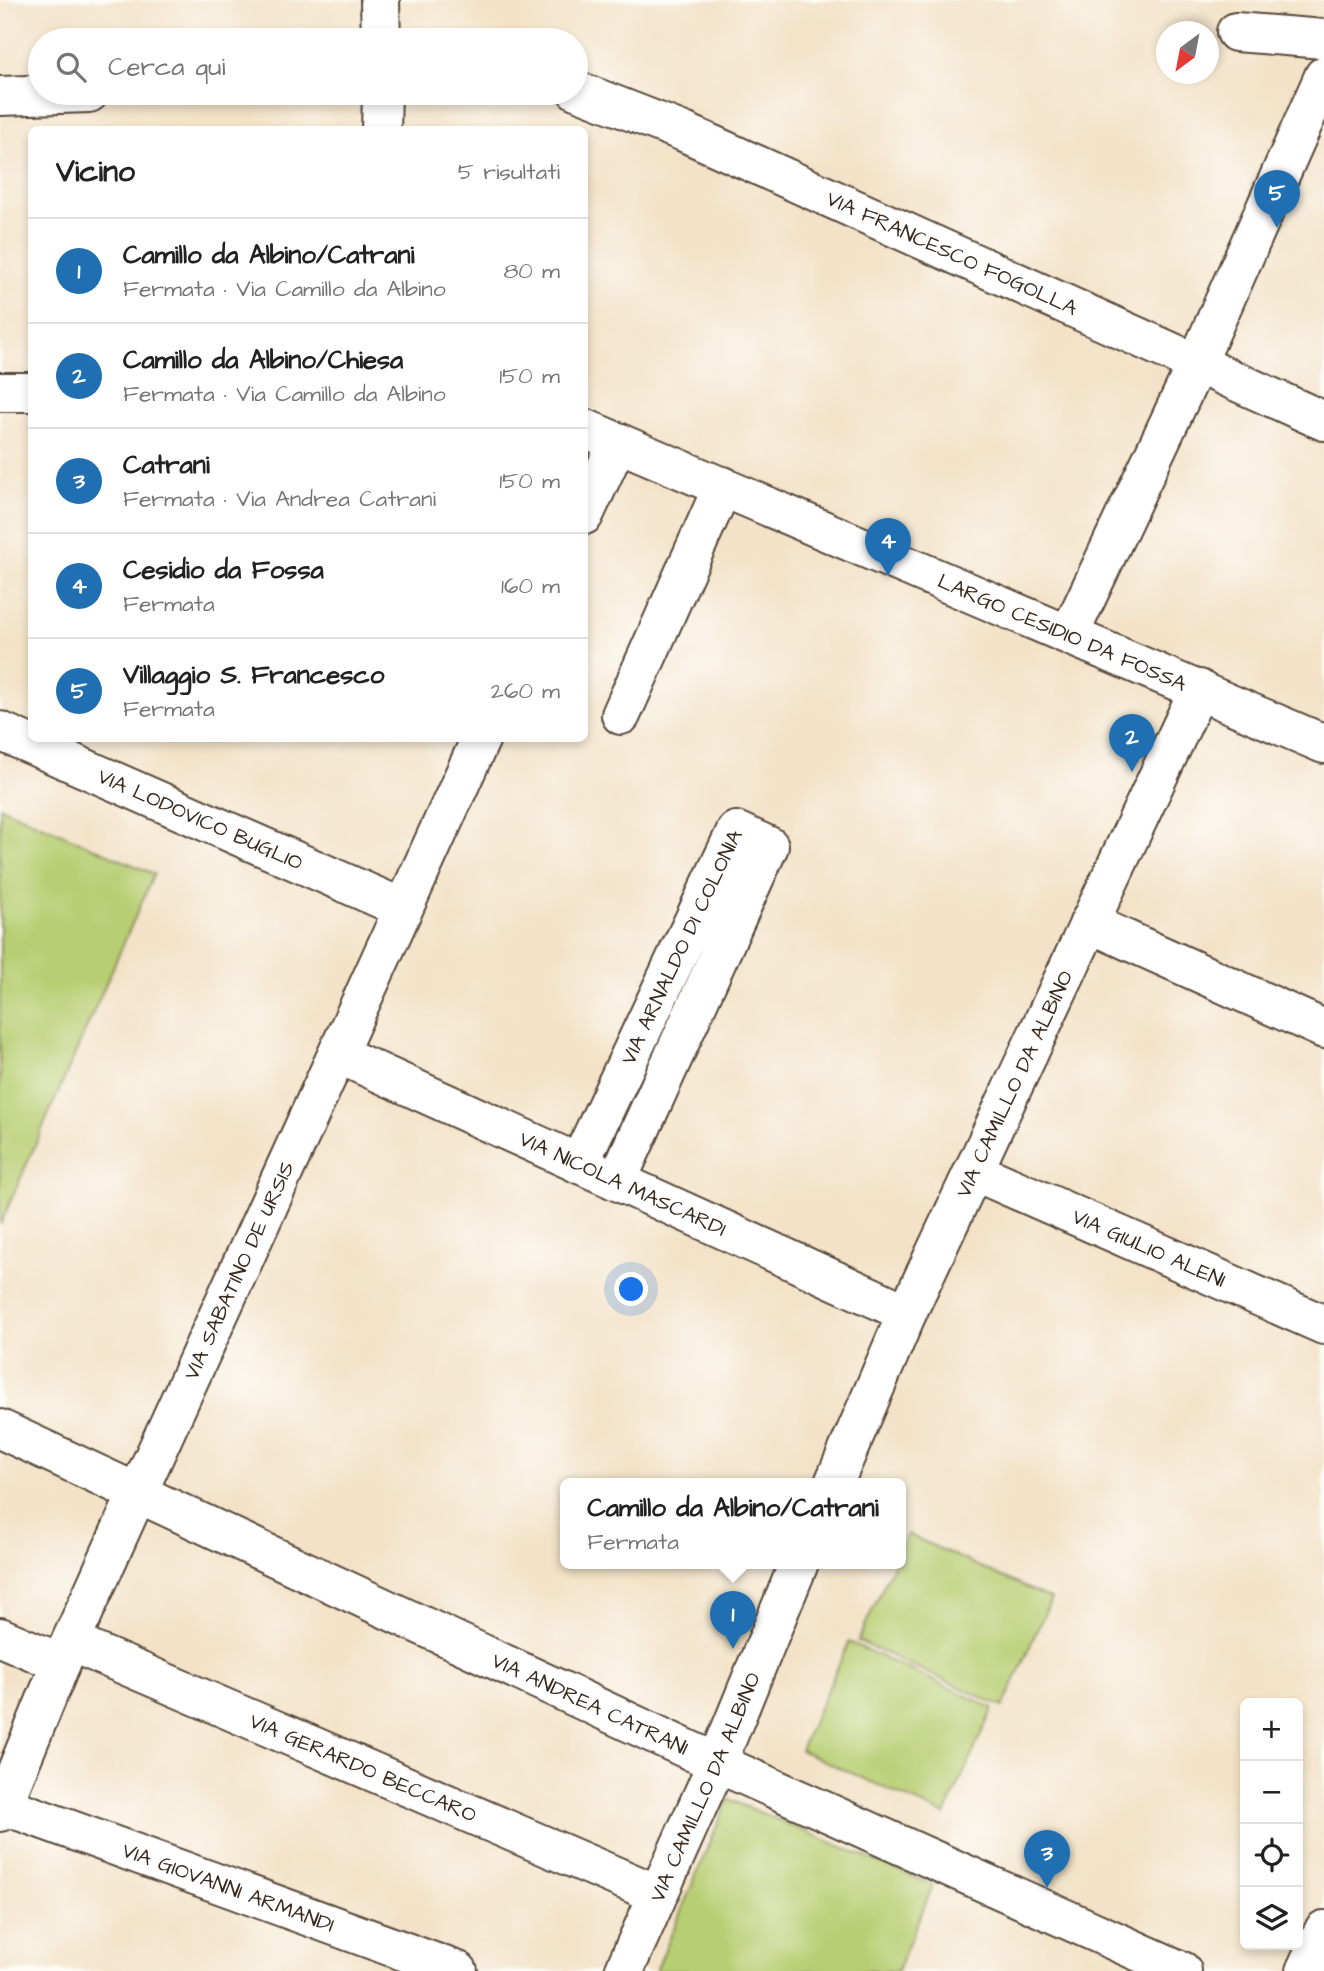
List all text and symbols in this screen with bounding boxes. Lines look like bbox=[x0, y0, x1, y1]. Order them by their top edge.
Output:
north arrow bbox=[1156, 21, 1219, 84]
search box bbox=[28, 28, 588, 105]
icon: search bbox=[52, 48, 90, 86]
text: Cerca qui bbox=[108, 49, 225, 85]
text: Vicino bbox=[56, 151, 135, 193]
text: 5 risultati bbox=[458, 156, 560, 188]
pin: 5 bbox=[1254, 170, 1300, 228]
street label: VIA FRANCESCO FOGOLLA bbox=[822, 184, 1082, 323]
text: Camillo da Albino/Catrani bbox=[123, 237, 414, 273]
text: 1 bbox=[78, 255, 80, 287]
text: 80 m bbox=[503, 255, 560, 287]
text: Fermata · Via Camillo da Albino bbox=[123, 273, 446, 305]
text: Camillo da Albino/Chiesa bbox=[123, 342, 403, 378]
text: 2 bbox=[72, 360, 86, 392]
text: 150 m bbox=[499, 360, 560, 392]
text: Fermata · Via Camillo da Albino bbox=[123, 378, 446, 410]
text: Catrani bbox=[123, 447, 210, 483]
text: 3 bbox=[73, 465, 85, 497]
text: 150 m bbox=[499, 465, 560, 497]
text: Fermata · Via Andrea Catrani bbox=[123, 483, 436, 515]
pin: 4 bbox=[865, 518, 911, 576]
text: Cesidio da Fossa bbox=[123, 552, 324, 588]
street label: LARGO CESIDIO DA FOSSA bbox=[933, 567, 1191, 699]
text: 4 bbox=[71, 570, 87, 602]
text: 160 m bbox=[501, 570, 560, 602]
text: Fermata bbox=[123, 588, 215, 620]
text: Villaggio S. Francesco bbox=[123, 657, 384, 693]
text: 5 bbox=[71, 675, 87, 707]
text: 260 m bbox=[491, 675, 560, 707]
text: Fermata bbox=[123, 693, 215, 725]
pin: 2 bbox=[1109, 714, 1155, 772]
street label: VIA LODOVICO BUGLIO bbox=[93, 762, 307, 878]
street label: VIA ARNALDO DI COLONIA bbox=[614, 824, 750, 1069]
street label: VIA CAMILLO DA ALBINO bbox=[949, 966, 1080, 1202]
street label: VIA NICOLA MASCARDI bbox=[515, 1124, 731, 1244]
street label: VIA SABATINO DE URSIS bbox=[177, 1157, 302, 1384]
street label: VIA GIULIO ALENI bbox=[1068, 1202, 1230, 1295]
your location bbox=[614, 1272, 648, 1306]
popup bbox=[560, 1478, 906, 1569]
text: Camillo da Albino/Catrani bbox=[587, 1490, 879, 1526]
text: Fermata bbox=[587, 1526, 679, 1558]
pin: 1 bbox=[710, 1591, 756, 1649]
street label: VIA ANDREA CATRANI bbox=[487, 1646, 693, 1763]
street label: VIA CAMILLO DA ALBINO bbox=[643, 1668, 768, 1907]
map controls bbox=[1240, 1698, 1303, 1950]
button: + bbox=[1240, 1698, 1303, 1761]
street label: VIA GERARDO BECCARO bbox=[245, 1706, 481, 1830]
button: − bbox=[1240, 1761, 1303, 1824]
button: locate bbox=[1240, 1824, 1303, 1887]
pin: 3 bbox=[1024, 1830, 1070, 1888]
street label: VIA GIOVANNI ARMANDI bbox=[118, 1836, 338, 1940]
button: layers bbox=[1240, 1887, 1303, 1950]

